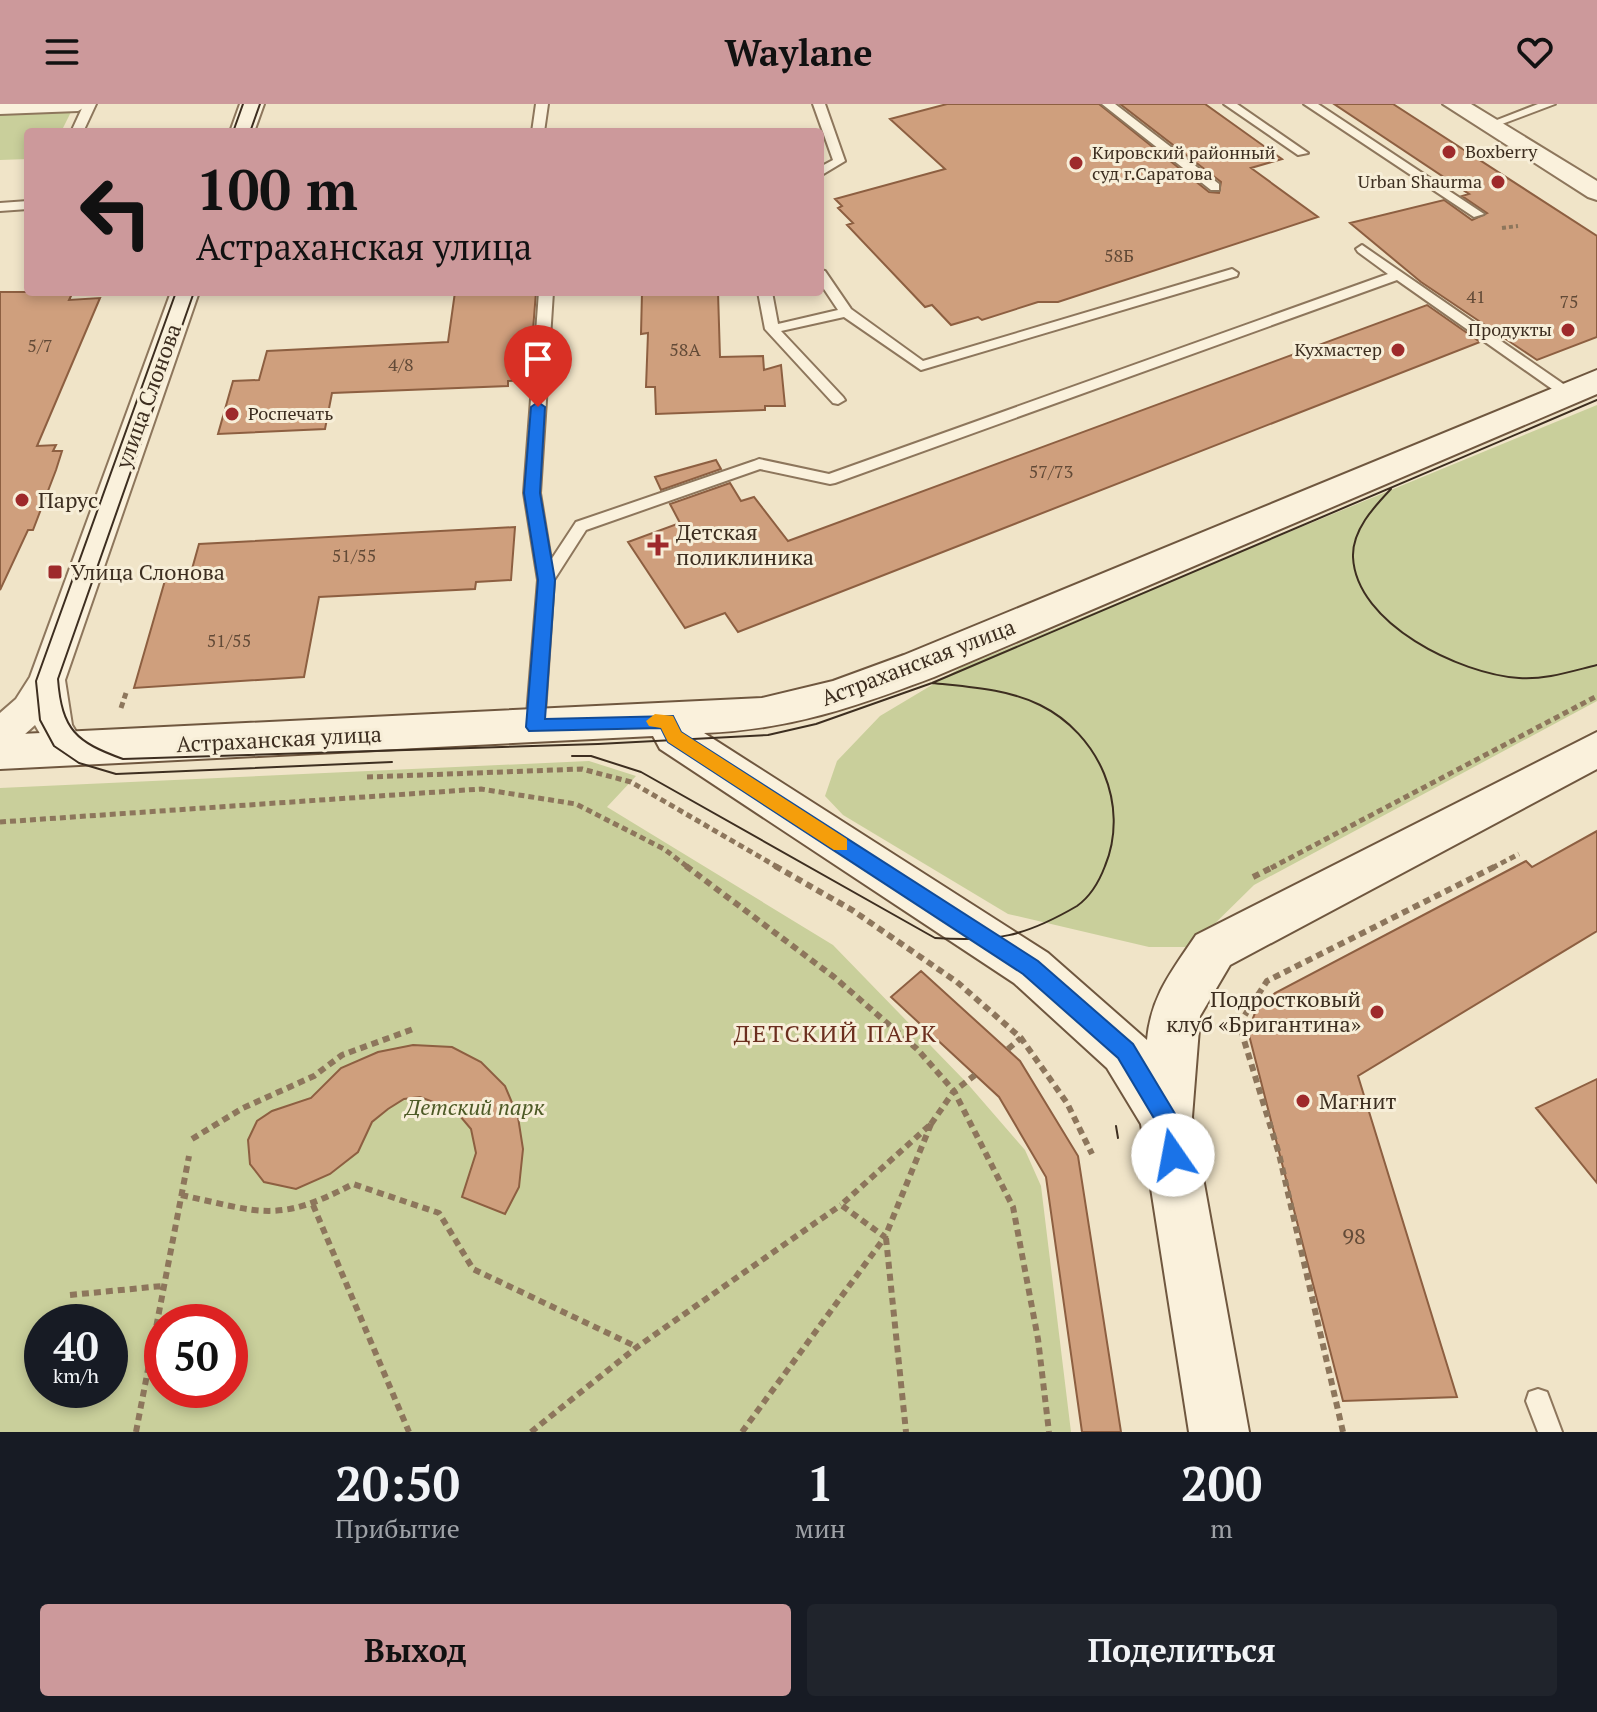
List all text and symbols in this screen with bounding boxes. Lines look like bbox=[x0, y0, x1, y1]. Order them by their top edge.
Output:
text: Waylane bbox=[724, 29, 873, 76]
icon: menu bbox=[40, 30, 84, 74]
icon: heart bbox=[1513, 30, 1557, 74]
place label: Boxberry bbox=[1465, 139, 1538, 163]
place label: Кировский районный суд г.Саратова bbox=[1092, 140, 1276, 185]
marker: Boxberry bbox=[1440, 143, 1458, 161]
text: 100 m bbox=[196, 152, 358, 226]
marker: Кировский районный суд г.Саратова bbox=[1067, 154, 1085, 172]
icon: left bbox=[64, 160, 168, 264]
place label: Urban Shaurma bbox=[1358, 169, 1482, 193]
marker: Urban Shaurma bbox=[1489, 173, 1507, 191]
text: Астраханская улица bbox=[196, 223, 532, 270]
house number: 58Б bbox=[1104, 243, 1134, 267]
house number: 41 bbox=[1466, 284, 1486, 308]
house number: 75 bbox=[1559, 289, 1579, 313]
place label: Продукты bbox=[1468, 317, 1552, 341]
street label: улица Слонова bbox=[108, 319, 187, 473]
marker: Продукты bbox=[1559, 321, 1577, 339]
pin bbox=[504, 325, 572, 407]
house number: 5/7 bbox=[27, 333, 53, 357]
icon: arrive bbox=[516, 337, 560, 381]
house number: 58А bbox=[669, 337, 701, 361]
place label: Кухмастер bbox=[1294, 337, 1382, 361]
marker: Кухмастер bbox=[1389, 341, 1407, 359]
house number: 4/8 bbox=[388, 352, 414, 376]
place label: Роспечать bbox=[248, 401, 333, 425]
marker: Роспечать bbox=[223, 405, 241, 423]
house number: 57/73 bbox=[1029, 459, 1073, 483]
place label: Парус bbox=[38, 485, 98, 514]
marker: Парус bbox=[13, 491, 31, 509]
place label: Детская поликлиника bbox=[676, 517, 814, 571]
marker: Детская поликлиника bbox=[647, 534, 669, 556]
house number: 51/55 bbox=[332, 543, 376, 567]
place label: Улица Слонова bbox=[71, 557, 225, 586]
marker: Улица Слонова bbox=[46, 563, 64, 581]
street label: Астраханская улица bbox=[817, 611, 1019, 712]
house number: 51/55 bbox=[207, 628, 251, 652]
street label: Астраханская улица bbox=[176, 719, 382, 758]
place label: Подростковый клуб «Бригантина» bbox=[1166, 984, 1361, 1038]
marker: Подростковый клуб «Бригантина» bbox=[1368, 1003, 1386, 1021]
district label: ДЕТСКИЙ ПАРК bbox=[734, 1017, 938, 1049]
place label: Магнит bbox=[1319, 1086, 1397, 1115]
park label: Детский парк bbox=[403, 1092, 545, 1121]
marker: Магнит bbox=[1294, 1092, 1312, 1110]
position arrow bbox=[1131, 1113, 1215, 1197]
house number: 98 bbox=[1342, 1221, 1366, 1250]
speed limit sign: 50 bbox=[144, 1304, 248, 1408]
text: 40 bbox=[53, 1319, 99, 1372]
text: km/h bbox=[53, 1362, 99, 1389]
text: 20:50 bbox=[335, 1451, 460, 1515]
text: 1 bbox=[807, 1451, 834, 1515]
text: 200 bbox=[1181, 1451, 1262, 1515]
text: Прибытие bbox=[335, 1511, 460, 1545]
text: мин bbox=[795, 1511, 846, 1545]
text: m bbox=[1210, 1511, 1233, 1545]
button: Выход bbox=[40, 1604, 791, 1696]
button: Поделиться bbox=[807, 1604, 1557, 1696]

